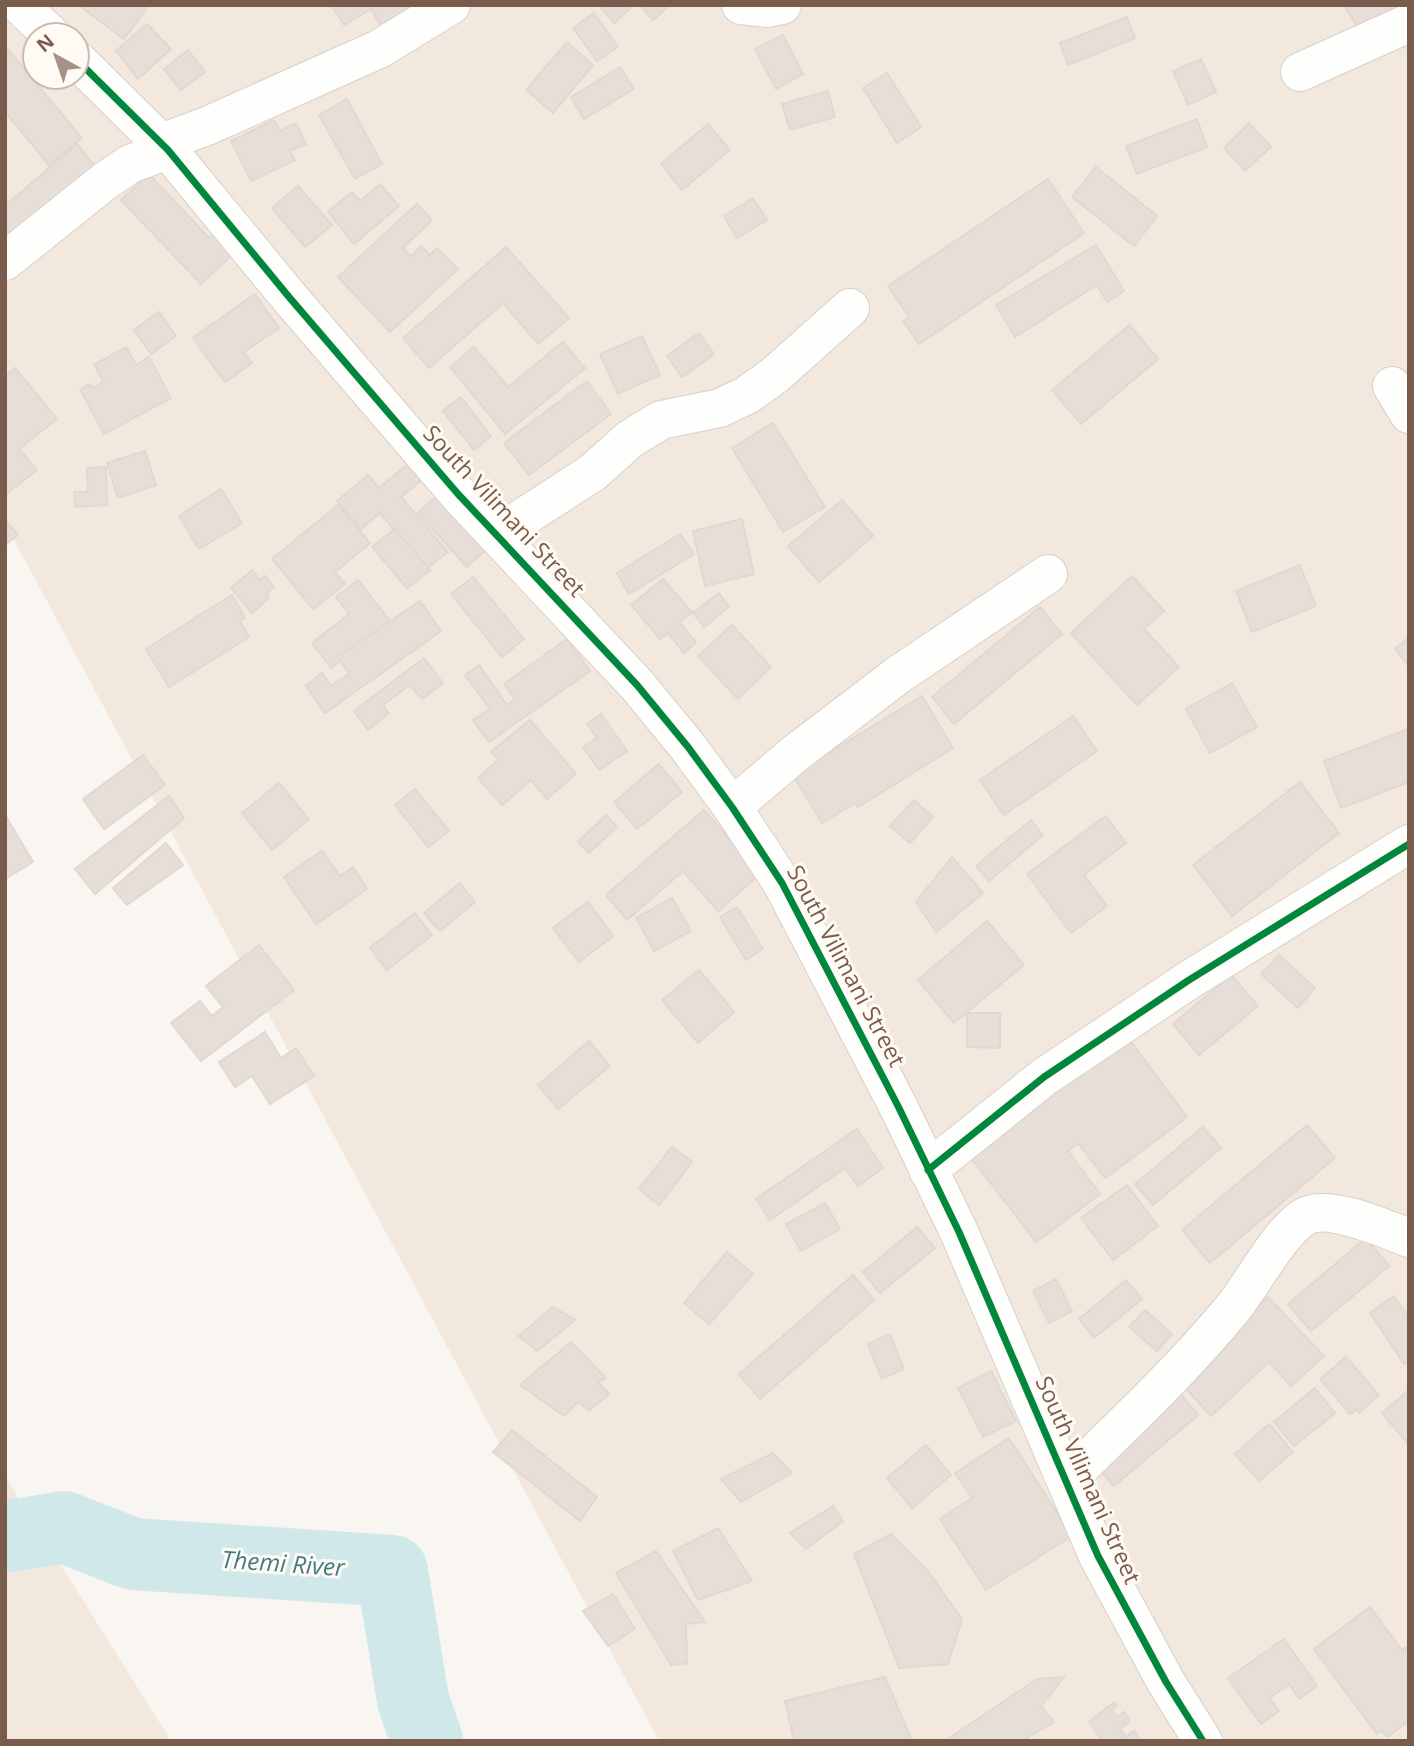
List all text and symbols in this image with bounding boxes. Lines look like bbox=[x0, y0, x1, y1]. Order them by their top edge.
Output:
north arrow bbox=[21, 21, 91, 91]
text: N bbox=[31, 28, 59, 58]
street label: South Vilimani Street bbox=[417, 417, 593, 603]
street label: South Vilimani Street bbox=[780, 859, 914, 1072]
street label: South Vilimani Street bbox=[1029, 1371, 1149, 1588]
water label: Themi River bbox=[220, 1542, 347, 1583]

